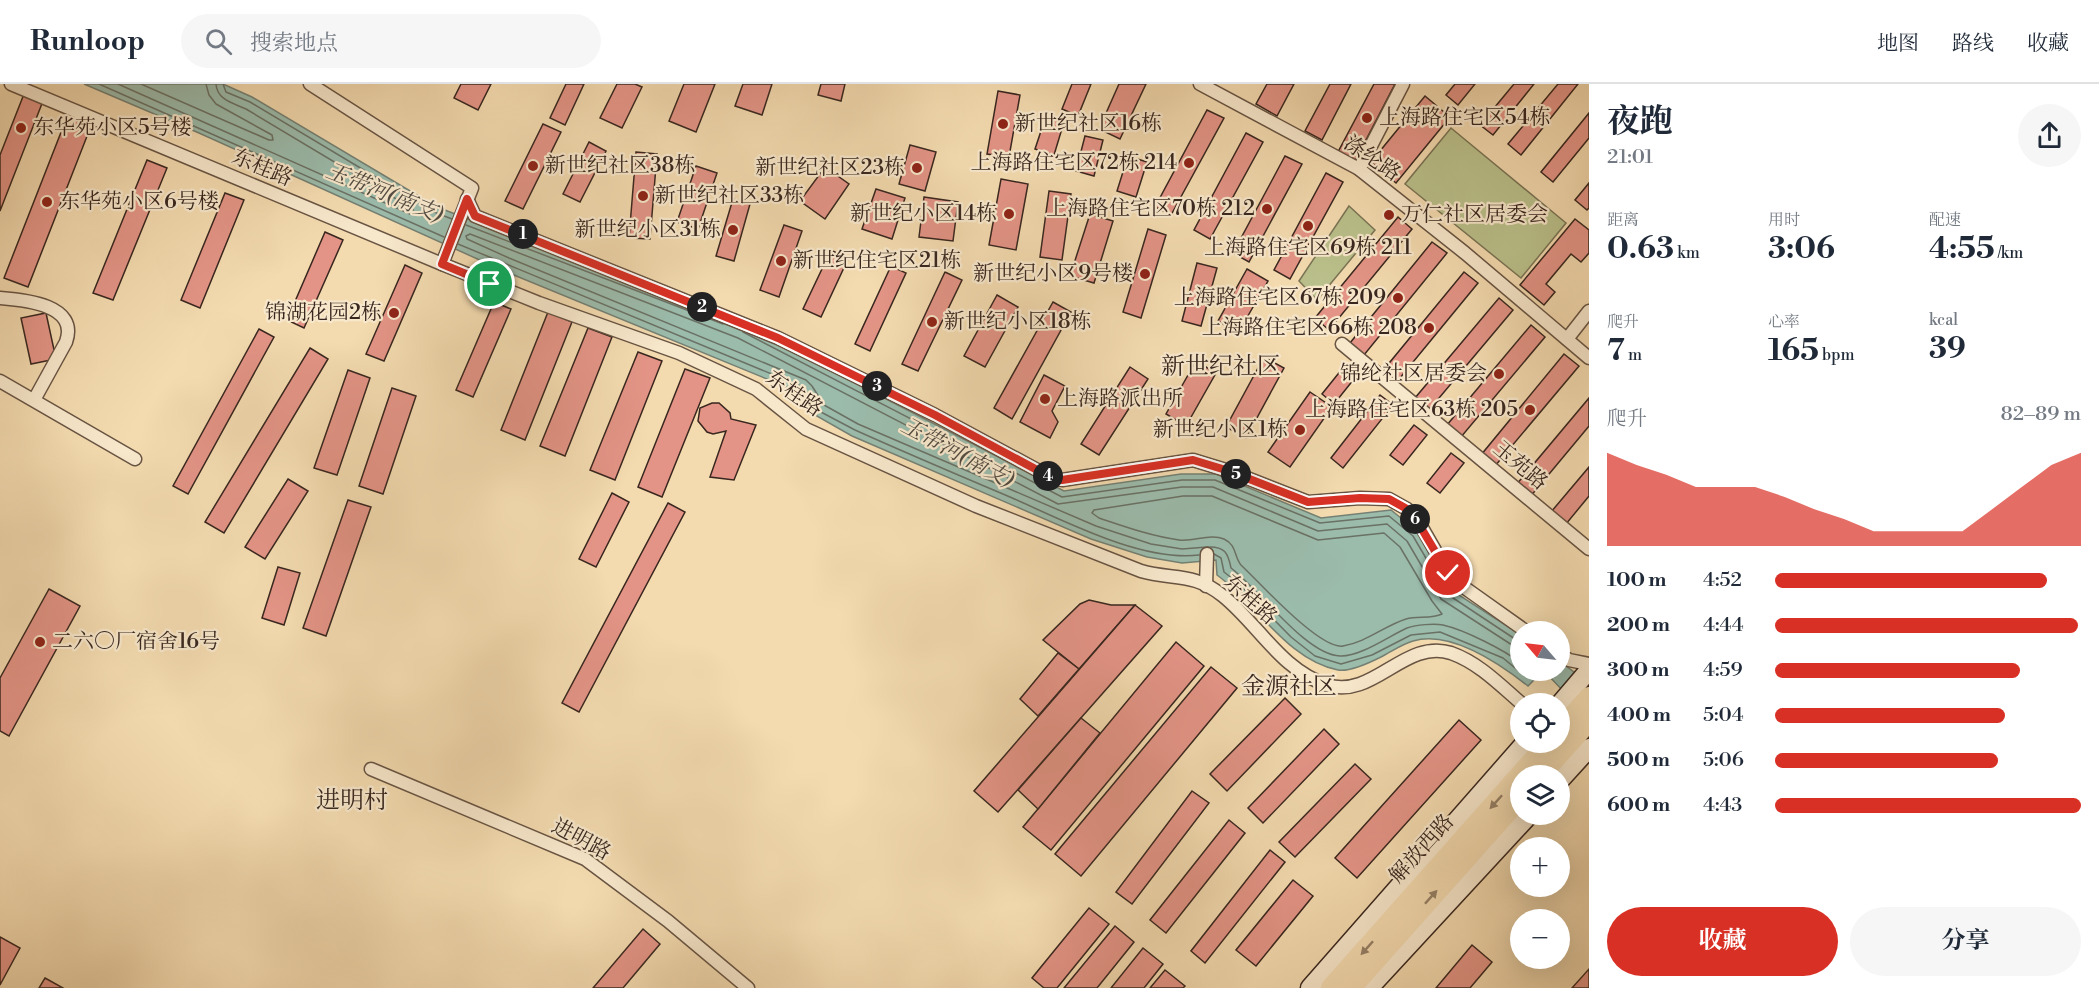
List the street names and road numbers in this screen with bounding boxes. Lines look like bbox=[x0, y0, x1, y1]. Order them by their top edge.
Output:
street label: 涤纶路 bbox=[1339, 131, 1405, 187]
street label: 东桂路 bbox=[228, 144, 296, 192]
street label: 东桂路 bbox=[761, 365, 827, 423]
street label: 玉苑路 bbox=[1488, 436, 1552, 496]
street label: 东桂路 bbox=[1218, 569, 1282, 631]
street label: 解放西路 bbox=[1384, 809, 1460, 889]
street label: 进明路 bbox=[547, 814, 615, 866]

